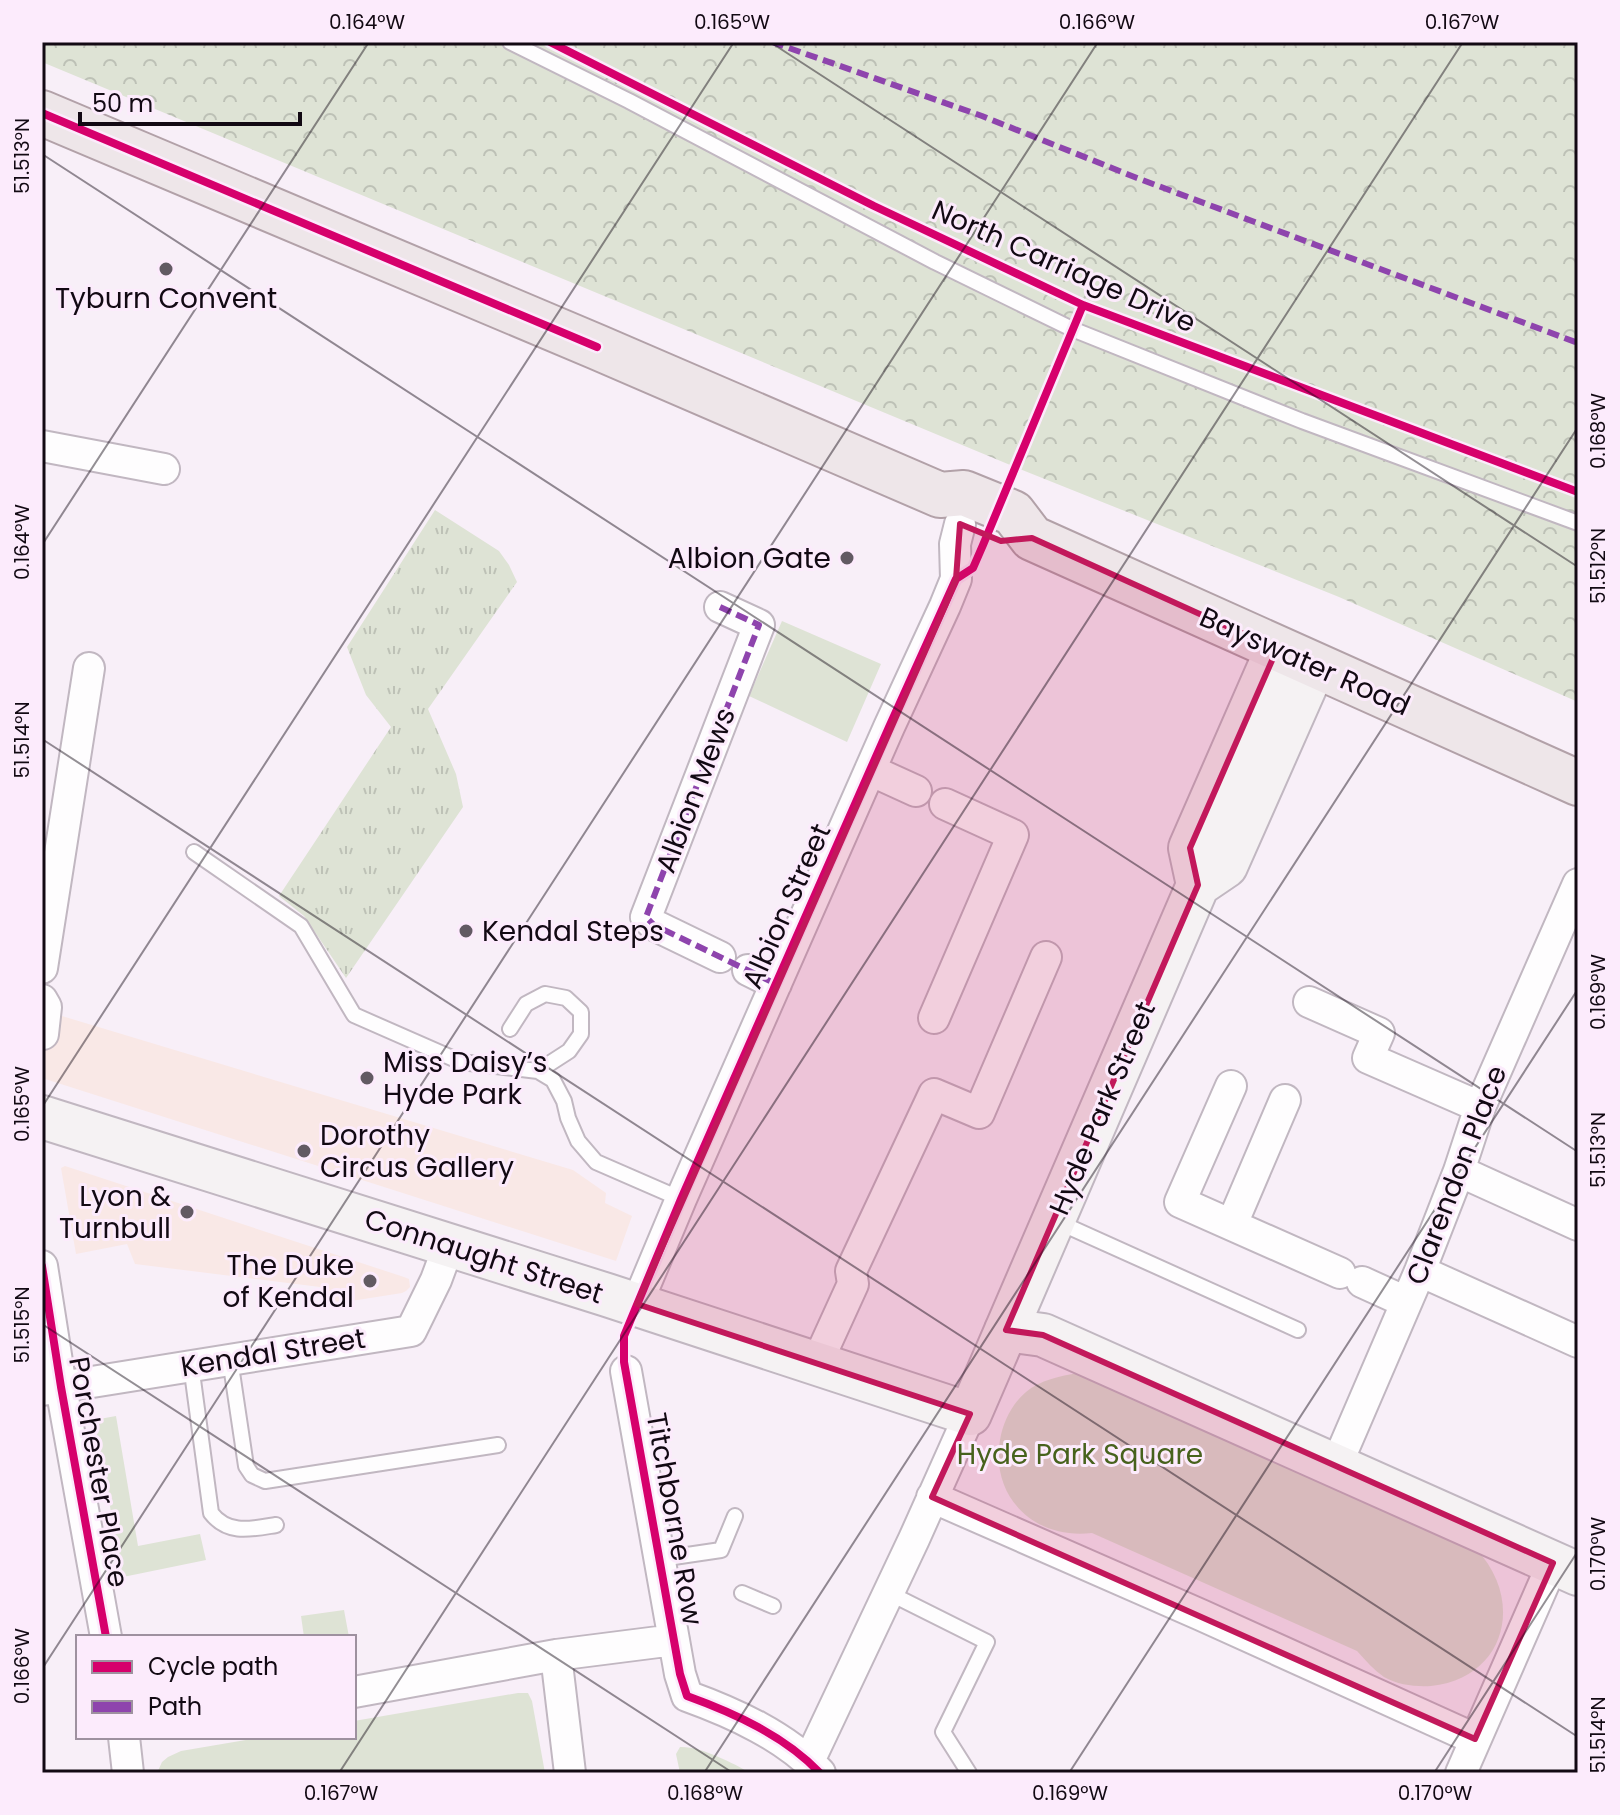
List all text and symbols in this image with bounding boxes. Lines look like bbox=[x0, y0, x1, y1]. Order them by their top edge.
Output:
text: 0.164°W bbox=[329, 8, 406, 36]
text: 0.165°W bbox=[694, 8, 771, 36]
text: 0.166°W bbox=[1059, 8, 1136, 36]
text: 0.167°W bbox=[1425, 8, 1500, 36]
scale bar bbox=[80, 76, 300, 126]
text: 50 m bbox=[92, 87, 153, 120]
text: 51.513°N bbox=[8, 118, 36, 194]
street label: North Carriage Drive bbox=[926, 191, 1202, 342]
marker: Tyburn Convent bbox=[157, 260, 175, 278]
place label: Tyburn Convent bbox=[55, 279, 277, 318]
text: 0.168°W bbox=[1584, 392, 1612, 469]
text: 0.164°W bbox=[8, 503, 36, 580]
text: 51.512°N bbox=[1584, 528, 1612, 604]
place label: Albion Gate bbox=[668, 539, 831, 578]
marker: Albion Gate bbox=[838, 549, 856, 567]
street label: Bayswater Road bbox=[1193, 598, 1416, 725]
text: 51.514°N bbox=[8, 702, 36, 778]
street label: Albion Mews bbox=[646, 702, 745, 878]
street label: Albion Street bbox=[733, 817, 840, 995]
place label: Kendal Steps bbox=[482, 912, 664, 951]
marker: Kendal Steps bbox=[457, 922, 475, 940]
text: 0.169°W bbox=[1584, 953, 1612, 1030]
street label: Hyde Park Street bbox=[1040, 995, 1165, 1221]
place label: Miss Daisy’s Hyde Park bbox=[383, 1043, 547, 1114]
street label: Clarendon Place bbox=[1397, 1060, 1516, 1290]
text: 0.165°W bbox=[8, 1065, 36, 1142]
marker: Miss Daisy’s Hyde Park bbox=[358, 1069, 376, 1087]
text: 51.513°N bbox=[1584, 1112, 1612, 1188]
place label: Dorothy Circus Gallery bbox=[320, 1116, 514, 1187]
marker: Dorothy Circus Gallery bbox=[295, 1142, 313, 1160]
place label: Lyon & Turnbull bbox=[59, 1177, 171, 1248]
street label: Connaught Street bbox=[360, 1199, 608, 1313]
marker: Lyon & Turnbull bbox=[178, 1203, 196, 1221]
place label: The Duke of Kendal bbox=[223, 1246, 354, 1317]
marker: The Duke of Kendal bbox=[361, 1272, 379, 1290]
text: 51.515°N bbox=[8, 1287, 36, 1363]
street label: Kendal Street bbox=[178, 1319, 368, 1386]
street label: Porchester Place bbox=[59, 1354, 138, 1590]
street label: Titchborne Row bbox=[637, 1410, 712, 1628]
park label: Hyde Park Square bbox=[957, 1435, 1203, 1474]
text: 0.170°W bbox=[1584, 1516, 1612, 1591]
text: 0.166°W bbox=[8, 1627, 36, 1704]
legend bbox=[76, 1635, 356, 1739]
text: Cycle path bbox=[148, 1650, 278, 1683]
text: Path bbox=[148, 1690, 202, 1723]
text: 51.514°N bbox=[1584, 1697, 1612, 1773]
text: 0.167°W bbox=[304, 1779, 379, 1807]
text: 0.168°W bbox=[667, 1779, 744, 1807]
text: 0.169°W bbox=[1032, 1779, 1109, 1807]
text: 0.170°W bbox=[1398, 1779, 1473, 1807]

